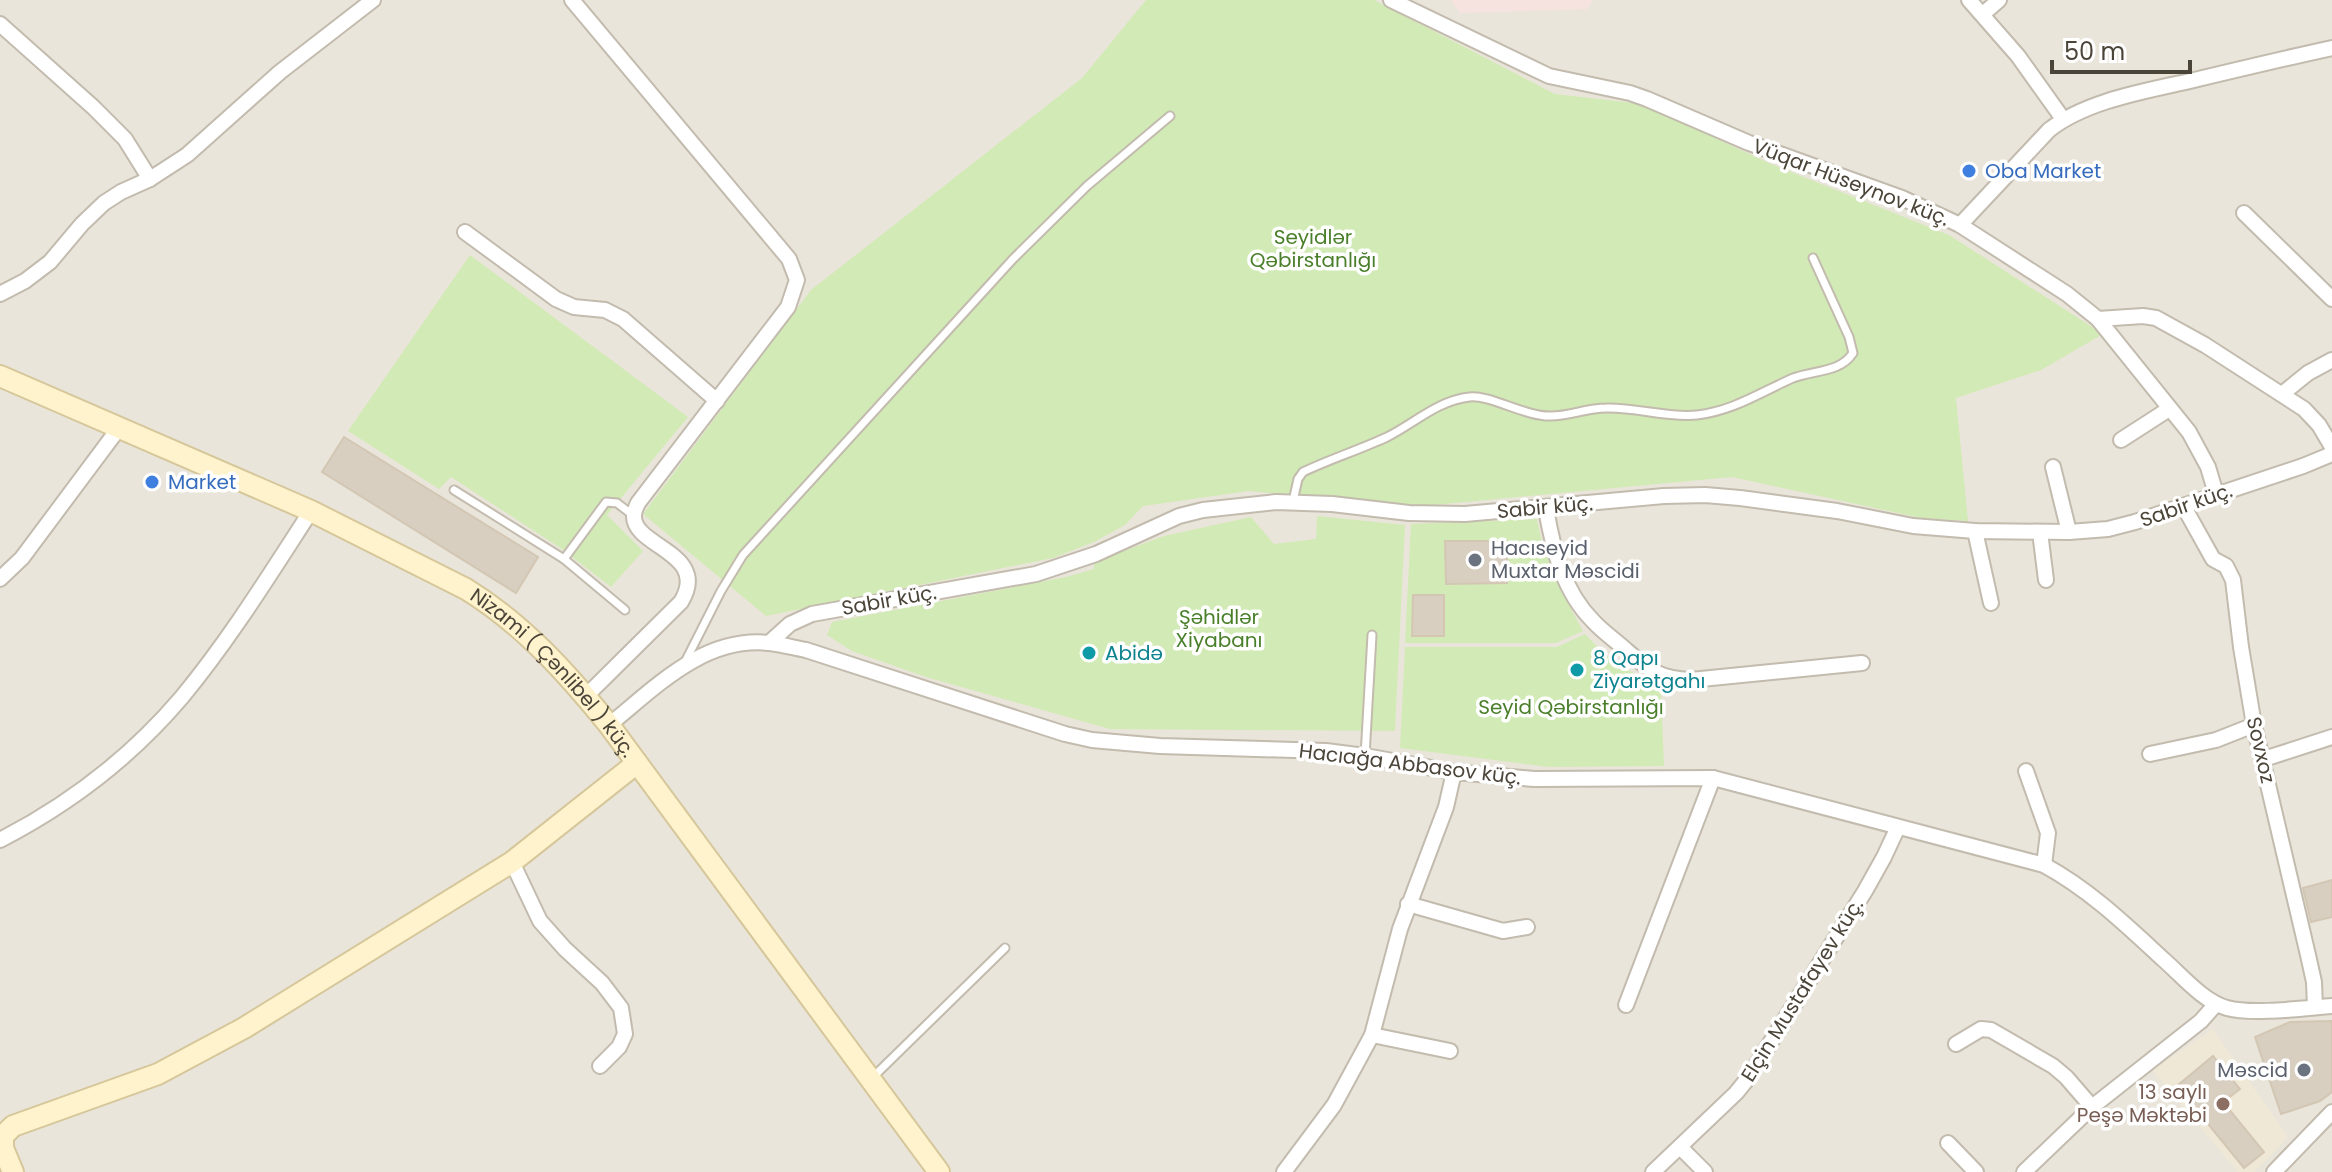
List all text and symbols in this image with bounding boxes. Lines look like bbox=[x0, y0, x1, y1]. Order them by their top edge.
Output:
scale bar bbox=[2052, 24, 2190, 74]
text: 50 m bbox=[2064, 35, 2125, 68]
street label: Vüqar Hüseynov küç. bbox=[1749, 132, 1953, 232]
place label: Oba Market bbox=[1985, 157, 2101, 185]
marker: Oba Market bbox=[1960, 162, 1978, 180]
park label: Seyidlər Qəbirstanlığı bbox=[1250, 223, 1376, 274]
place label: Market bbox=[168, 468, 236, 496]
marker: Market bbox=[143, 473, 161, 491]
street label: Sabir küç. bbox=[2136, 476, 2236, 534]
street label: Sabir küç. bbox=[1496, 489, 1594, 525]
place label: Hacıseyid Muxtar Məscidi bbox=[1491, 534, 1640, 585]
marker: Hacıseyid Muxtar Məscidi bbox=[1466, 551, 1484, 569]
street label: Sabir küç. bbox=[839, 578, 939, 622]
street label: Nizami ( Çənlibel ) küç. bbox=[465, 581, 642, 763]
park label: Şəhidlər Xiyabanı bbox=[1176, 603, 1262, 654]
place label: Abidə bbox=[1105, 639, 1163, 667]
marker: Abidə bbox=[1080, 644, 1098, 662]
place label: 8 Qapı Ziyarətgahı bbox=[1593, 644, 1705, 695]
marker: 8 Qapı Ziyarətgahı bbox=[1568, 661, 1586, 679]
park label: Seyid Qəbirstanlığı bbox=[1478, 693, 1664, 721]
street label: Sovxoz bbox=[2240, 714, 2282, 786]
street label: Hacıağa Abbasov küç. bbox=[1297, 736, 1523, 792]
street label: Elçin Mustafayev küç. bbox=[1734, 893, 1870, 1087]
place label: Məscid bbox=[2217, 1056, 2288, 1084]
marker: Məscid bbox=[2295, 1061, 2313, 1079]
place label: 13 saylı Peşə Məktəbi bbox=[2077, 1078, 2207, 1129]
marker: 13 saylı Peşə Məktəbi bbox=[2214, 1095, 2232, 1113]

